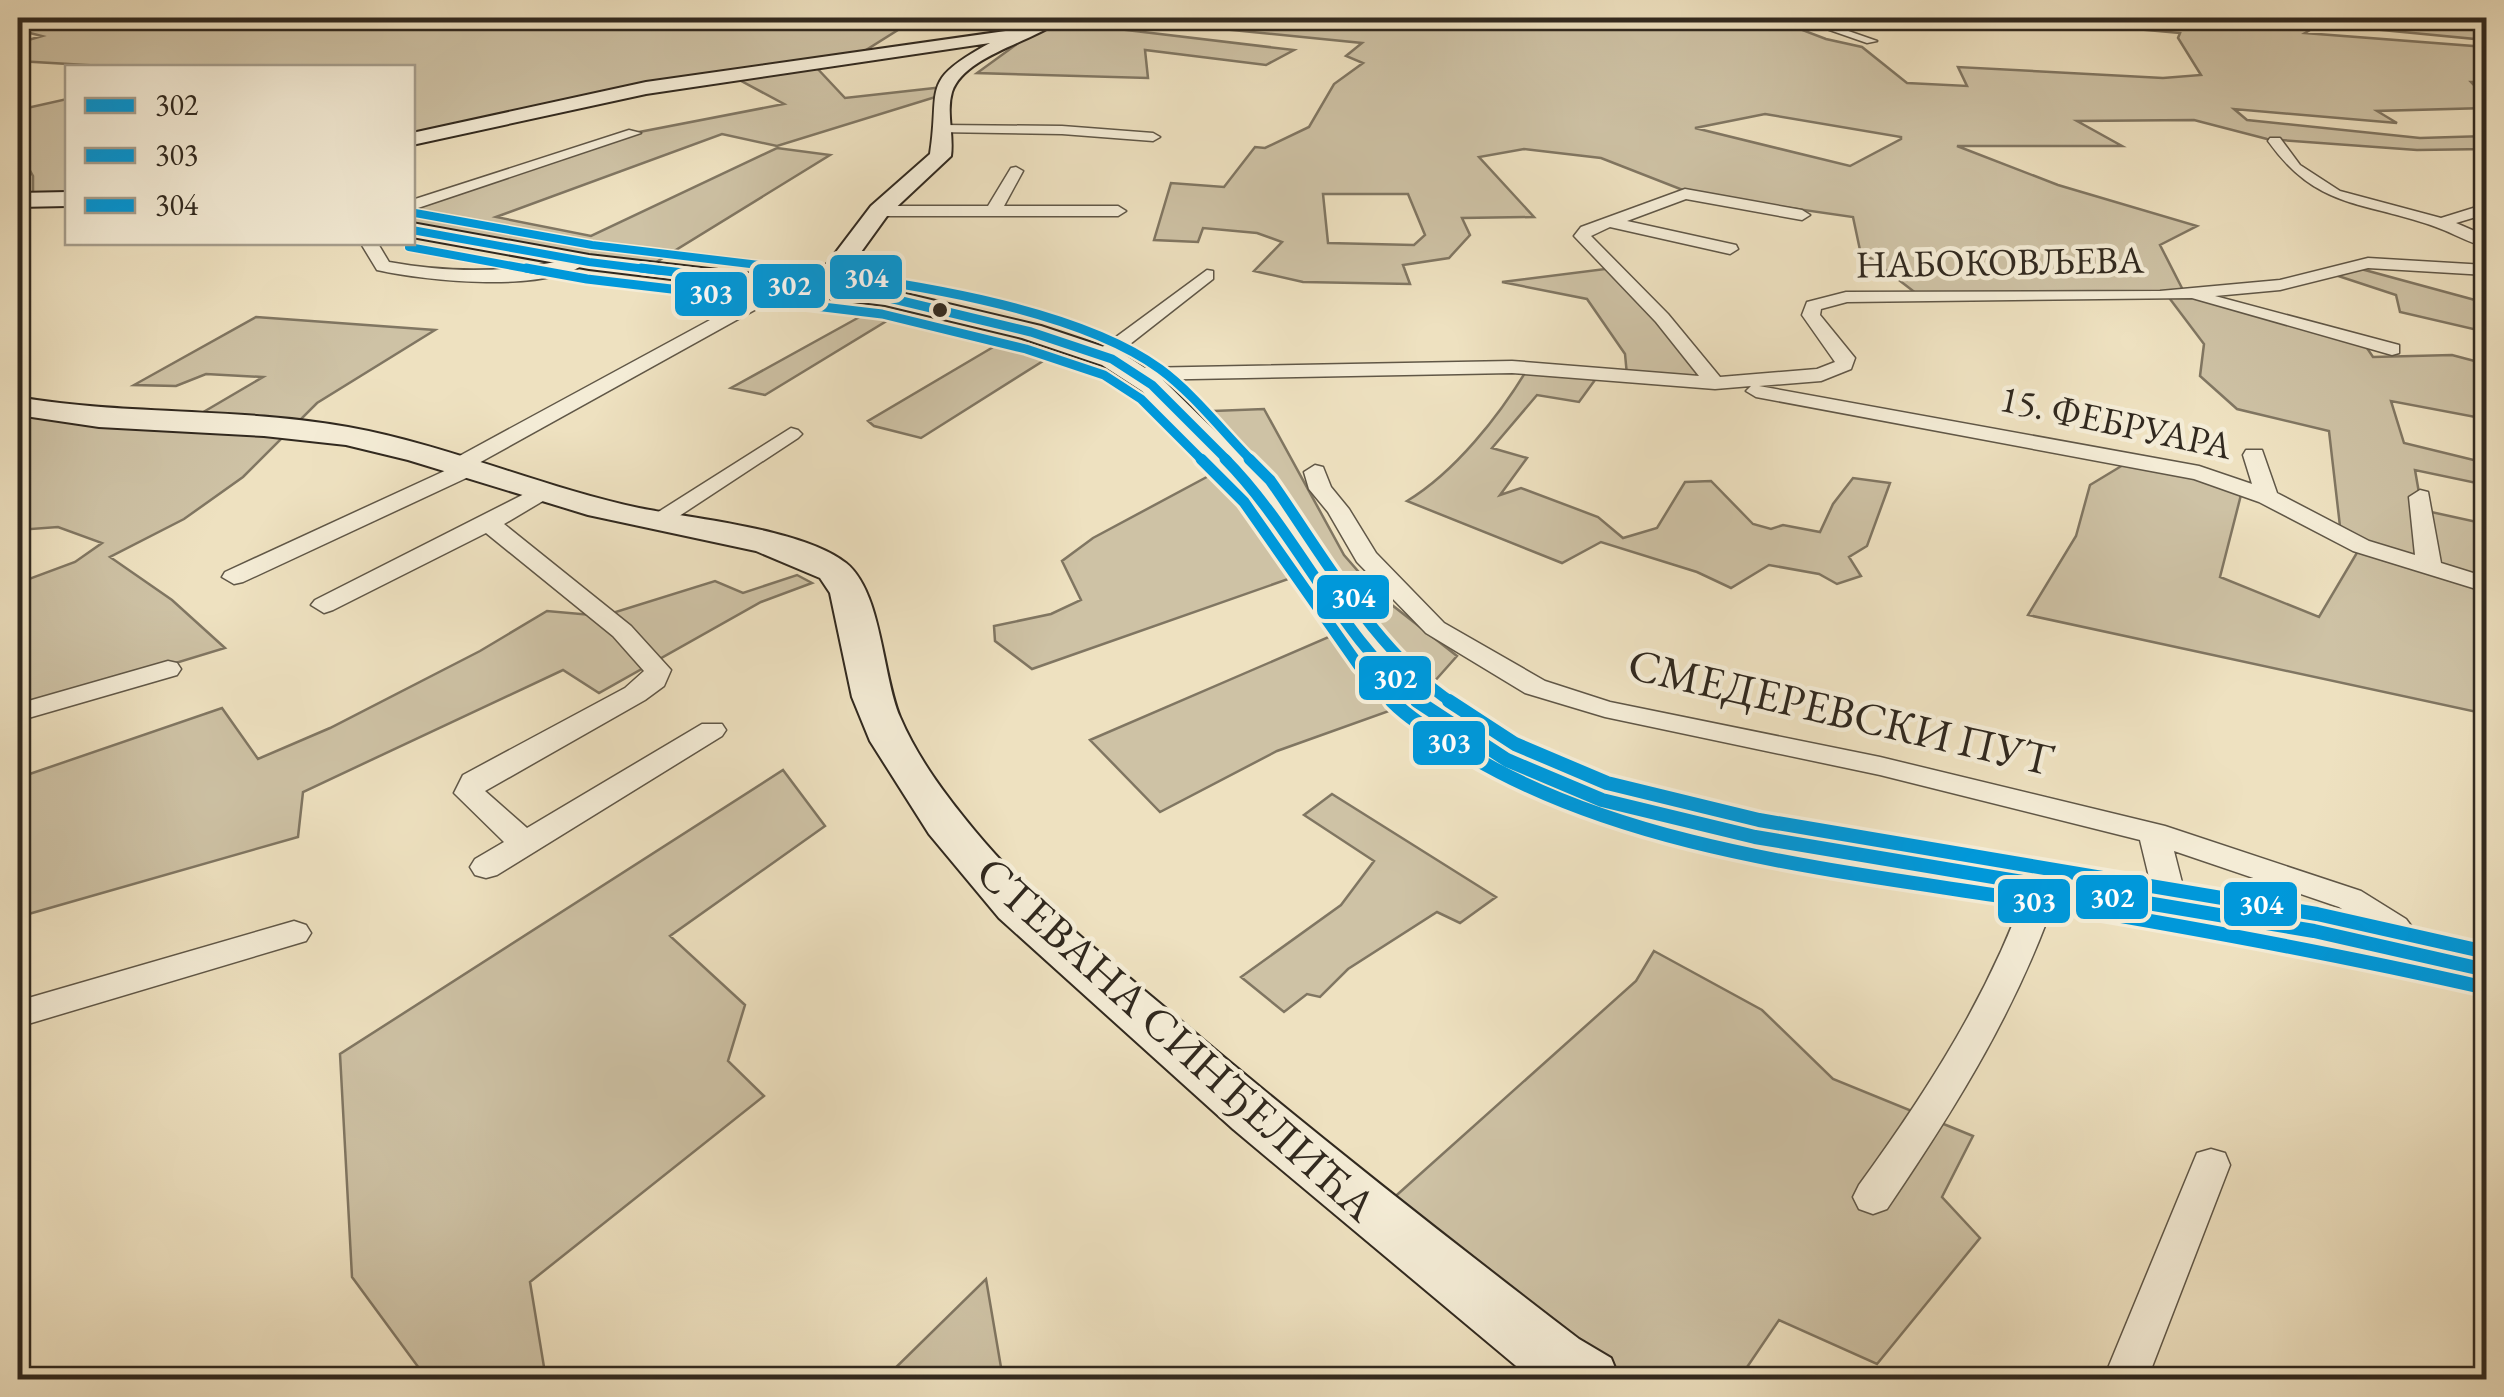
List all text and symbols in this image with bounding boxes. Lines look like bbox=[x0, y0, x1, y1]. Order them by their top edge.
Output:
legend bbox=[65, 65, 415, 245]
text: 302 bbox=[155, 85, 199, 124]
text: 303 bbox=[155, 135, 198, 174]
text: 304 bbox=[155, 185, 199, 224]
street label: НАБОКОВЉЕВА bbox=[1855, 234, 2145, 289]
line badge: 304 bbox=[828, 253, 904, 301]
text: 304 bbox=[844, 259, 889, 295]
line badge: 302 bbox=[751, 262, 827, 310]
text: 302 bbox=[767, 267, 811, 303]
line badge: 303 bbox=[673, 270, 749, 318]
text: 303 bbox=[689, 275, 733, 311]
unlabelled marker bbox=[930, 300, 950, 320]
street label: 15. ФЕБРУАРА bbox=[1996, 373, 2237, 470]
line badge: 304 bbox=[1315, 573, 1391, 621]
text: 304 bbox=[1331, 579, 1376, 615]
street label: СМЕДЕРЕВСКИ ПУТ bbox=[1623, 634, 2060, 788]
line badge: 302 bbox=[1357, 654, 1433, 702]
text: 302 bbox=[1373, 660, 1417, 696]
line badge: 303 bbox=[1411, 719, 1487, 767]
text: 303 bbox=[1427, 724, 1471, 760]
street label: СТЕВАНА СИНЂЕЛИЋА bbox=[965, 843, 1390, 1234]
line badge: 302 bbox=[2074, 873, 2150, 921]
line badge: 303 bbox=[1996, 877, 2072, 925]
text: 302 bbox=[2090, 879, 2134, 915]
line badge: 304 bbox=[2222, 880, 2299, 928]
text: 303 bbox=[2012, 883, 2056, 919]
text: 304 bbox=[2239, 886, 2284, 922]

